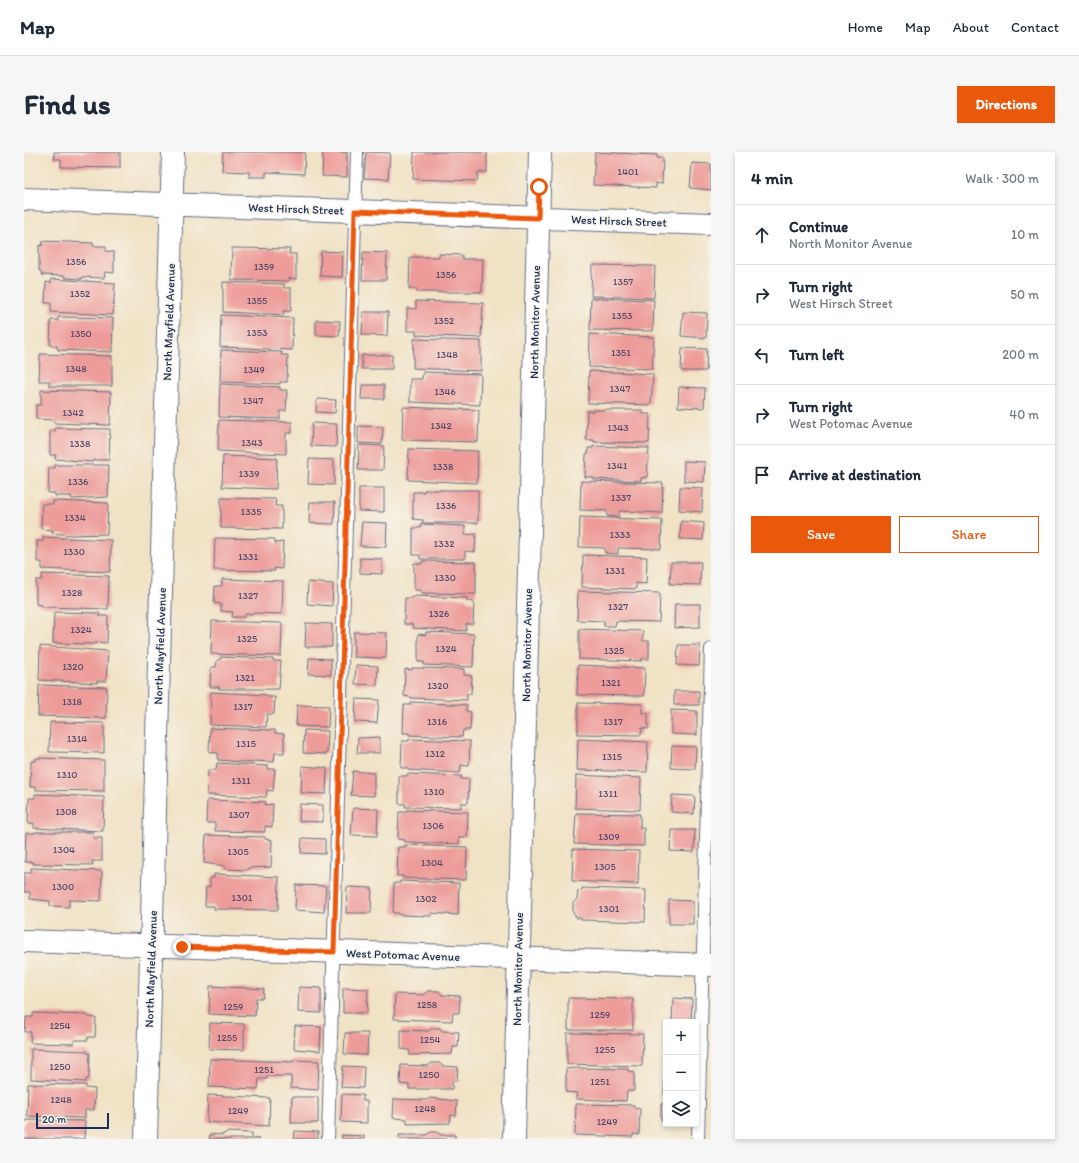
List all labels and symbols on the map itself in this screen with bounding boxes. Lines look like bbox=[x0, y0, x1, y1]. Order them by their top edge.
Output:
house number: 1401 bbox=[617, 165, 639, 178]
route start bbox=[530, 178, 548, 196]
street label: West Hirsch Street bbox=[248, 200, 345, 218]
street label: West Hirsch Street bbox=[571, 212, 668, 230]
house number: 1356 bbox=[66, 255, 86, 268]
house number: 1359 bbox=[254, 260, 274, 273]
street label: North Mayfield Avenue bbox=[160, 263, 178, 381]
street label: North Monitor Avenue bbox=[527, 265, 543, 379]
house number: 1356 bbox=[436, 268, 456, 281]
house number: 1357 bbox=[613, 275, 633, 288]
house number: 1352 bbox=[70, 287, 91, 300]
house number: 1355 bbox=[247, 294, 267, 307]
house number: 1353 bbox=[612, 309, 633, 322]
house number: 1352 bbox=[434, 314, 455, 327]
house number: 1353 bbox=[247, 326, 268, 339]
house number: 1350 bbox=[70, 327, 92, 340]
house number: 1351 bbox=[611, 346, 631, 359]
house number: 1348 bbox=[436, 348, 458, 361]
house number: 1348 bbox=[65, 362, 87, 375]
house number: 1349 bbox=[243, 363, 265, 376]
house number: 1347 bbox=[609, 382, 631, 395]
house number: 1346 bbox=[434, 385, 456, 398]
house number: 1347 bbox=[242, 394, 264, 407]
house number: 1342 bbox=[62, 406, 84, 419]
house number: 1342 bbox=[430, 419, 452, 432]
house number: 1343 bbox=[607, 421, 629, 434]
house number: 1343 bbox=[241, 436, 263, 449]
house number: 1338 bbox=[69, 437, 91, 450]
house number: 1341 bbox=[607, 459, 628, 472]
house number: 1338 bbox=[432, 460, 454, 473]
house number: 1339 bbox=[239, 467, 259, 480]
house number: 1336 bbox=[68, 475, 88, 488]
house number: 1337 bbox=[611, 491, 631, 504]
house number: 1336 bbox=[436, 499, 456, 512]
house number: 1335 bbox=[241, 505, 261, 518]
house number: 1334 bbox=[64, 511, 86, 524]
house number: 1333 bbox=[610, 528, 631, 541]
house number: 1332 bbox=[434, 537, 455, 550]
house number: 1330 bbox=[63, 545, 85, 558]
house number: 1331 bbox=[238, 550, 258, 563]
house number: 1331 bbox=[605, 564, 625, 577]
house number: 1330 bbox=[434, 571, 456, 584]
house number: 1328 bbox=[62, 586, 83, 599]
street label: North Mayfield Avenue bbox=[151, 587, 169, 705]
street label: North Monitor Avenue bbox=[519, 588, 535, 702]
house number: 1327 bbox=[238, 589, 258, 602]
house number: 1327 bbox=[608, 600, 628, 613]
house number: 1326 bbox=[429, 607, 449, 620]
house number: 1324 bbox=[70, 623, 92, 636]
house number: 1325 bbox=[237, 632, 257, 645]
house number: 1324 bbox=[435, 642, 457, 655]
house number: 1325 bbox=[604, 644, 624, 657]
house number: 1320 bbox=[62, 660, 84, 673]
house number: 1321 bbox=[235, 671, 255, 684]
house number: 1321 bbox=[601, 676, 621, 689]
house number: 1320 bbox=[427, 679, 449, 692]
house number: 1318 bbox=[62, 695, 83, 708]
house number: 1317 bbox=[233, 700, 253, 713]
house number: 1316 bbox=[427, 715, 447, 728]
house number: 1317 bbox=[603, 715, 623, 728]
house number: 1314 bbox=[67, 732, 87, 745]
house number: 1315 bbox=[236, 737, 256, 750]
house number: 1312 bbox=[425, 747, 446, 760]
house number: 1315 bbox=[602, 750, 622, 763]
house number: 1310 bbox=[57, 768, 77, 781]
house number: 1311 bbox=[231, 774, 251, 787]
house number: 1310 bbox=[424, 785, 444, 798]
house number: 1311 bbox=[598, 787, 618, 800]
house number: 1308 bbox=[55, 805, 77, 818]
house number: 1307 bbox=[228, 808, 250, 821]
house number: 1306 bbox=[422, 819, 444, 832]
house number: 1309 bbox=[598, 830, 620, 843]
house number: 1304 bbox=[53, 843, 75, 856]
house number: 1305 bbox=[227, 845, 249, 858]
house number: 1304 bbox=[421, 856, 443, 869]
house number: 1305 bbox=[594, 860, 616, 873]
house number: 1300 bbox=[52, 880, 74, 893]
house number: 1301 bbox=[232, 891, 253, 904]
house number: 1302 bbox=[415, 892, 437, 905]
house number: 1301 bbox=[599, 902, 620, 915]
street label: North Mayfield Avenue bbox=[142, 910, 160, 1028]
street label: North Monitor Avenue bbox=[510, 912, 526, 1026]
route end bbox=[173, 938, 191, 956]
street label: West Potomac Avenue bbox=[346, 946, 461, 964]
house number: 1258 bbox=[417, 998, 438, 1011]
house number: 1259 bbox=[223, 1000, 243, 1013]
house number: 1259 bbox=[590, 1008, 610, 1021]
house number: 1254 bbox=[49, 1019, 71, 1032]
house number: 1255 bbox=[217, 1031, 237, 1044]
house number: 1254 bbox=[419, 1033, 441, 1046]
house number: 1255 bbox=[595, 1043, 615, 1056]
house number: 1250 bbox=[49, 1060, 71, 1073]
house number: 1251 bbox=[254, 1063, 274, 1076]
house number: 1250 bbox=[418, 1068, 440, 1081]
house number: 1251 bbox=[590, 1075, 610, 1088]
house number: 1248 bbox=[50, 1093, 72, 1106]
house number: 1248 bbox=[414, 1102, 436, 1115]
house number: 1249 bbox=[227, 1104, 249, 1117]
scale bar bbox=[36, 1111, 109, 1130]
house number: 1249 bbox=[596, 1115, 618, 1128]

